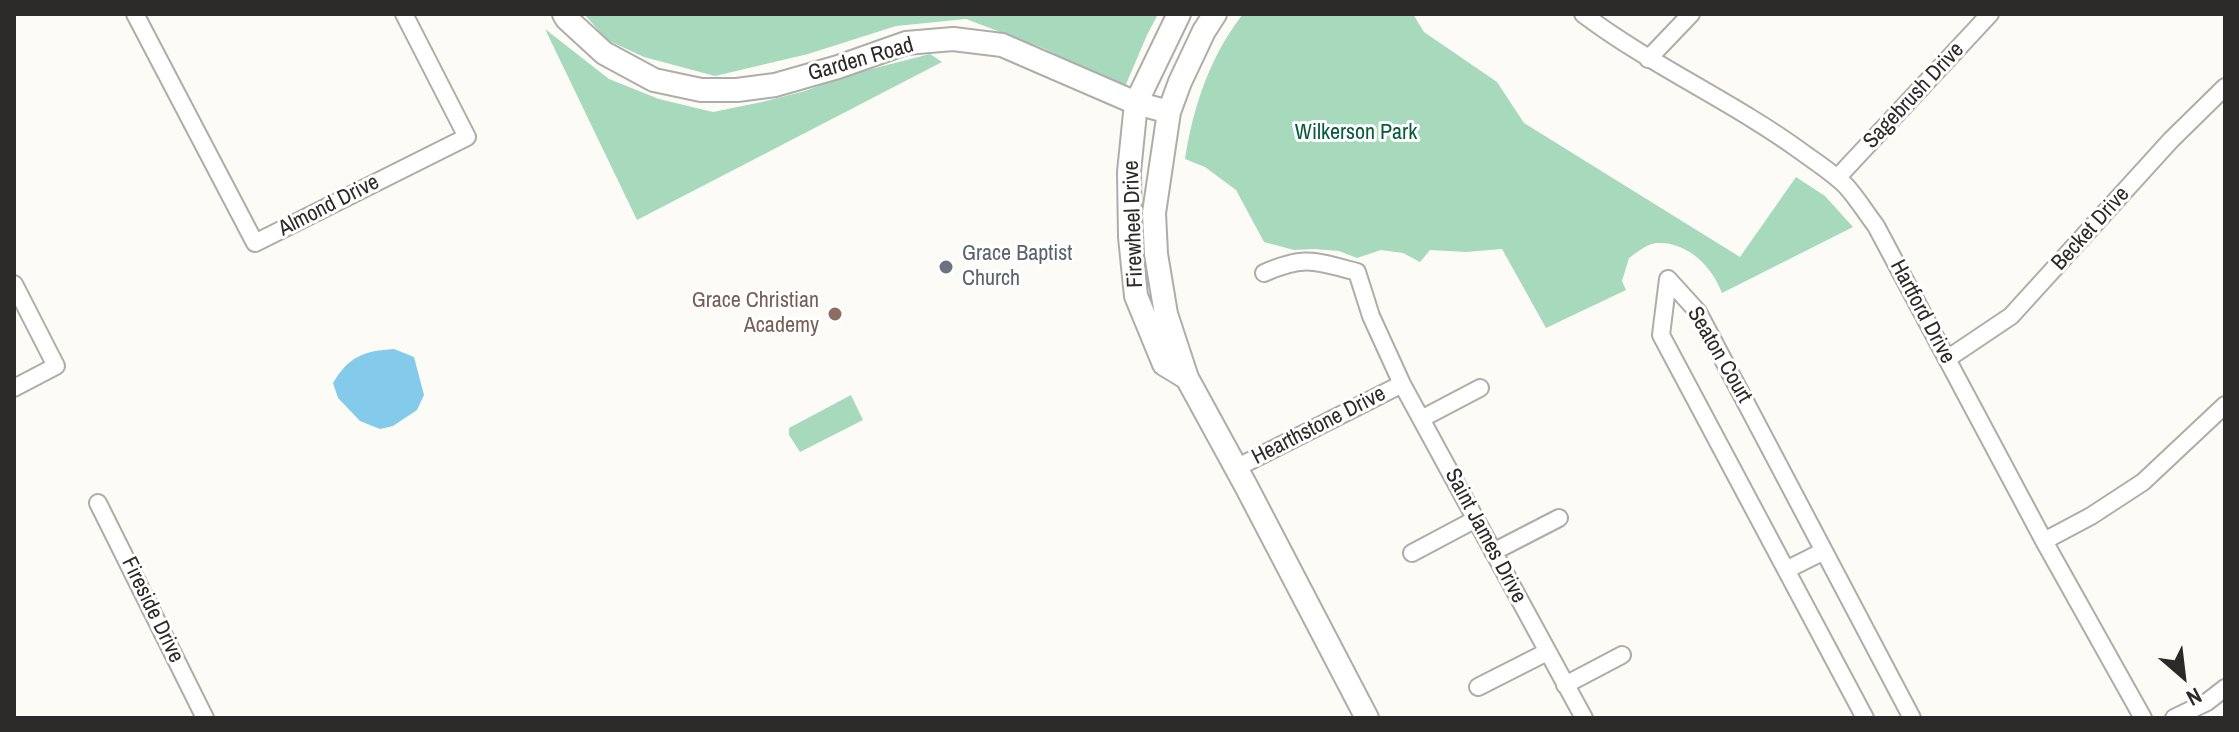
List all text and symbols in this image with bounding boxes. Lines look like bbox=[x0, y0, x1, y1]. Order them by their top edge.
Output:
street label: Garden Road bbox=[805, 32, 917, 88]
street label: Sagebrush Drive bbox=[1858, 37, 1970, 155]
park label: Wilkerson Park bbox=[1295, 120, 1417, 146]
street label: Firewheel Drive bbox=[1119, 160, 1149, 288]
street label: Almond Drive bbox=[274, 169, 384, 243]
street label: Becket Drive bbox=[2047, 182, 2135, 276]
place label: Grace Baptist Church bbox=[962, 241, 1072, 292]
street label: Hartford Drive bbox=[1884, 256, 1960, 368]
marker: Grace Baptist Church bbox=[937, 258, 955, 276]
place label: Grace Christian Academy bbox=[692, 288, 819, 340]
street label: Seaton Court bbox=[1681, 302, 1757, 408]
marker: Grace Christian Academy bbox=[826, 305, 844, 323]
street label: Hearthstone Drive bbox=[1248, 381, 1390, 471]
street label: Saint James Drive bbox=[1439, 464, 1531, 608]
street label: Fireside Drive bbox=[115, 553, 189, 667]
north arrow bbox=[2143, 636, 2223, 716]
text: N bbox=[2181, 681, 2207, 713]

